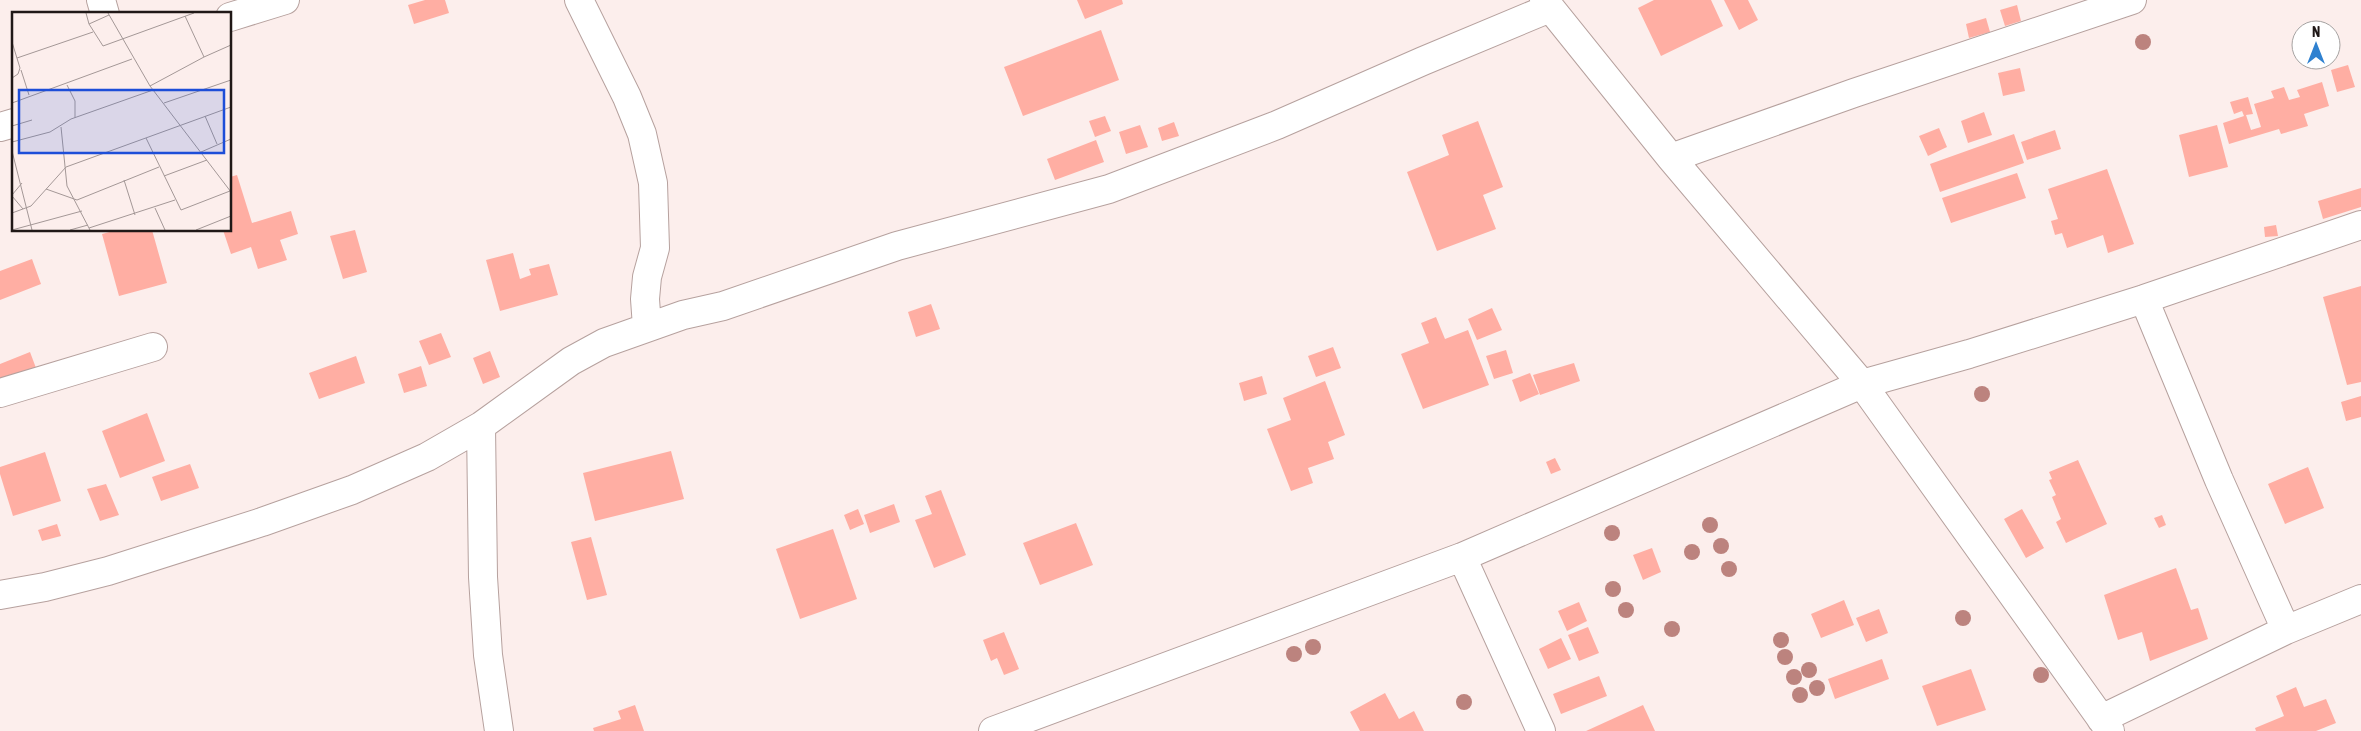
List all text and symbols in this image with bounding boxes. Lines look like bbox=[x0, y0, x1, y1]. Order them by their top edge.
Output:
inset map bbox=[12, 12, 231, 231]
north arrow bbox=[2291, 20, 2341, 70]
text: N bbox=[2312, 24, 2320, 40]

